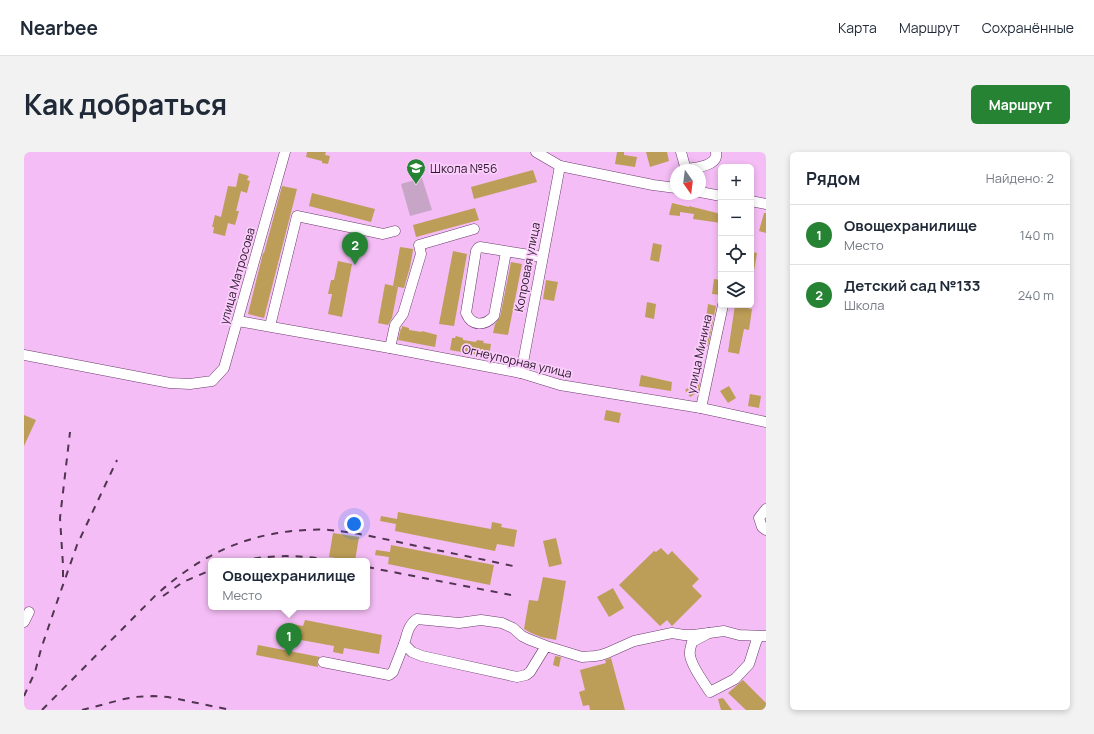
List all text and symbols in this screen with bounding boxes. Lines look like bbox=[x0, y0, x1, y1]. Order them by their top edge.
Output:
text: Nearbee bbox=[20, 15, 98, 41]
text: Карта bbox=[838, 18, 877, 37]
text: Маршрут bbox=[899, 18, 960, 37]
text: Сохранённые bbox=[982, 18, 1074, 37]
text: Как добраться bbox=[24, 85, 227, 123]
button: Маршрут bbox=[971, 85, 1070, 124]
school or university icon: Школа №56 bbox=[405, 157, 427, 185]
place label: Школа №56 bbox=[430, 160, 497, 177]
north arrow bbox=[670, 164, 706, 200]
map controls bbox=[718, 164, 754, 308]
button: + bbox=[718, 164, 754, 200]
text: Рядом bbox=[806, 167, 860, 190]
text: Найдено: 2 bbox=[986, 169, 1054, 187]
button: − bbox=[718, 200, 754, 236]
text: Овощехранилище bbox=[844, 215, 977, 236]
street label: Копровая улица bbox=[510, 221, 544, 313]
street label: улица Матросова bbox=[215, 226, 259, 326]
text: 1 bbox=[816, 226, 822, 244]
text: 140 m bbox=[1020, 226, 1054, 244]
pin: 2 bbox=[342, 232, 368, 265]
button: locate bbox=[718, 236, 754, 272]
text: Место bbox=[844, 236, 884, 254]
button: layers bbox=[718, 272, 754, 308]
text: Детский сад №133 bbox=[844, 275, 980, 296]
text: 2 bbox=[815, 286, 823, 304]
text: 240 m bbox=[1018, 286, 1054, 304]
text: Школа bbox=[844, 296, 885, 314]
street label: улица Минина bbox=[682, 313, 716, 395]
street label: Огнеупорная улица bbox=[460, 340, 574, 382]
your location bbox=[344, 514, 364, 534]
popup bbox=[208, 558, 370, 610]
text: Овощехранилище bbox=[223, 565, 355, 586]
text: Место bbox=[223, 586, 262, 604]
pin: 1 bbox=[276, 623, 302, 656]

